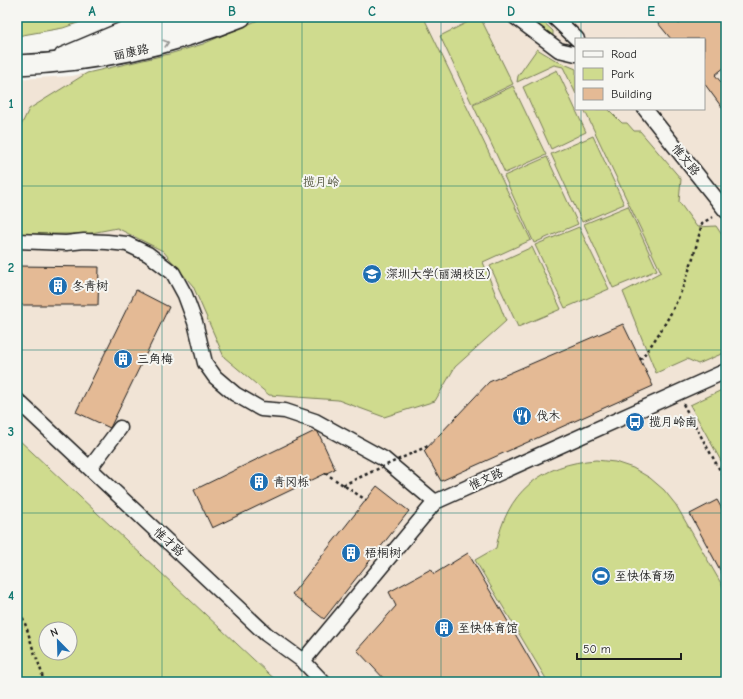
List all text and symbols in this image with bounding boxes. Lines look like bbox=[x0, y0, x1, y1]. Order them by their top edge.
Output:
text: A bbox=[88, 4, 96, 19]
text: B bbox=[228, 4, 236, 19]
text: C bbox=[368, 4, 376, 19]
text: D bbox=[507, 4, 515, 19]
text: E bbox=[647, 4, 655, 19]
legend bbox=[575, 38, 705, 110]
one-way arrow bbox=[162, 39, 169, 48]
street label: 丽康路 bbox=[112, 41, 150, 63]
text: Road bbox=[611, 47, 637, 61]
text: Park bbox=[611, 67, 634, 81]
text: Building bbox=[611, 87, 652, 101]
text: 1 bbox=[8, 96, 14, 111]
street label: 惟文路 bbox=[669, 142, 703, 178]
park label: 揽月岭 bbox=[303, 175, 340, 189]
text: 2 bbox=[8, 260, 14, 275]
school or university icon: 深圳大学(丽湖校区) bbox=[361, 263, 383, 285]
place label: 深圳大学(丽湖校区) bbox=[386, 267, 490, 281]
building icon: 冬青树 bbox=[47, 275, 69, 297]
place label: 冬青树 bbox=[72, 279, 108, 293]
building icon: 三角梅 bbox=[112, 348, 134, 370]
place label: 三角梅 bbox=[137, 352, 173, 366]
restaurant icon: 伐木 bbox=[511, 405, 533, 427]
place label: 伐木 bbox=[536, 409, 560, 423]
bus stop icon: 揽月岭南 bbox=[624, 411, 646, 433]
place label: 揽月岭南 bbox=[649, 415, 697, 429]
text: 3 bbox=[8, 424, 14, 439]
street label: 惟文路 bbox=[467, 465, 505, 493]
building icon: 青冈栎 bbox=[248, 471, 270, 493]
place label: 青冈栎 bbox=[273, 475, 309, 489]
street label: 惟才路 bbox=[151, 525, 187, 559]
building icon: 梧桐树 bbox=[340, 542, 362, 564]
place label: 梧桐树 bbox=[365, 546, 401, 560]
sports icon: 至快体育场 bbox=[590, 565, 612, 587]
place label: 至快体育场 bbox=[615, 569, 675, 583]
text: 4 bbox=[8, 588, 14, 603]
building icon: 至快体育馆 bbox=[433, 617, 455, 639]
north arrow bbox=[38, 621, 78, 661]
place label: 至快体育馆 bbox=[458, 621, 518, 635]
text: N bbox=[48, 625, 60, 640]
scale bar bbox=[577, 635, 681, 661]
text: 50 m bbox=[583, 642, 611, 656]

